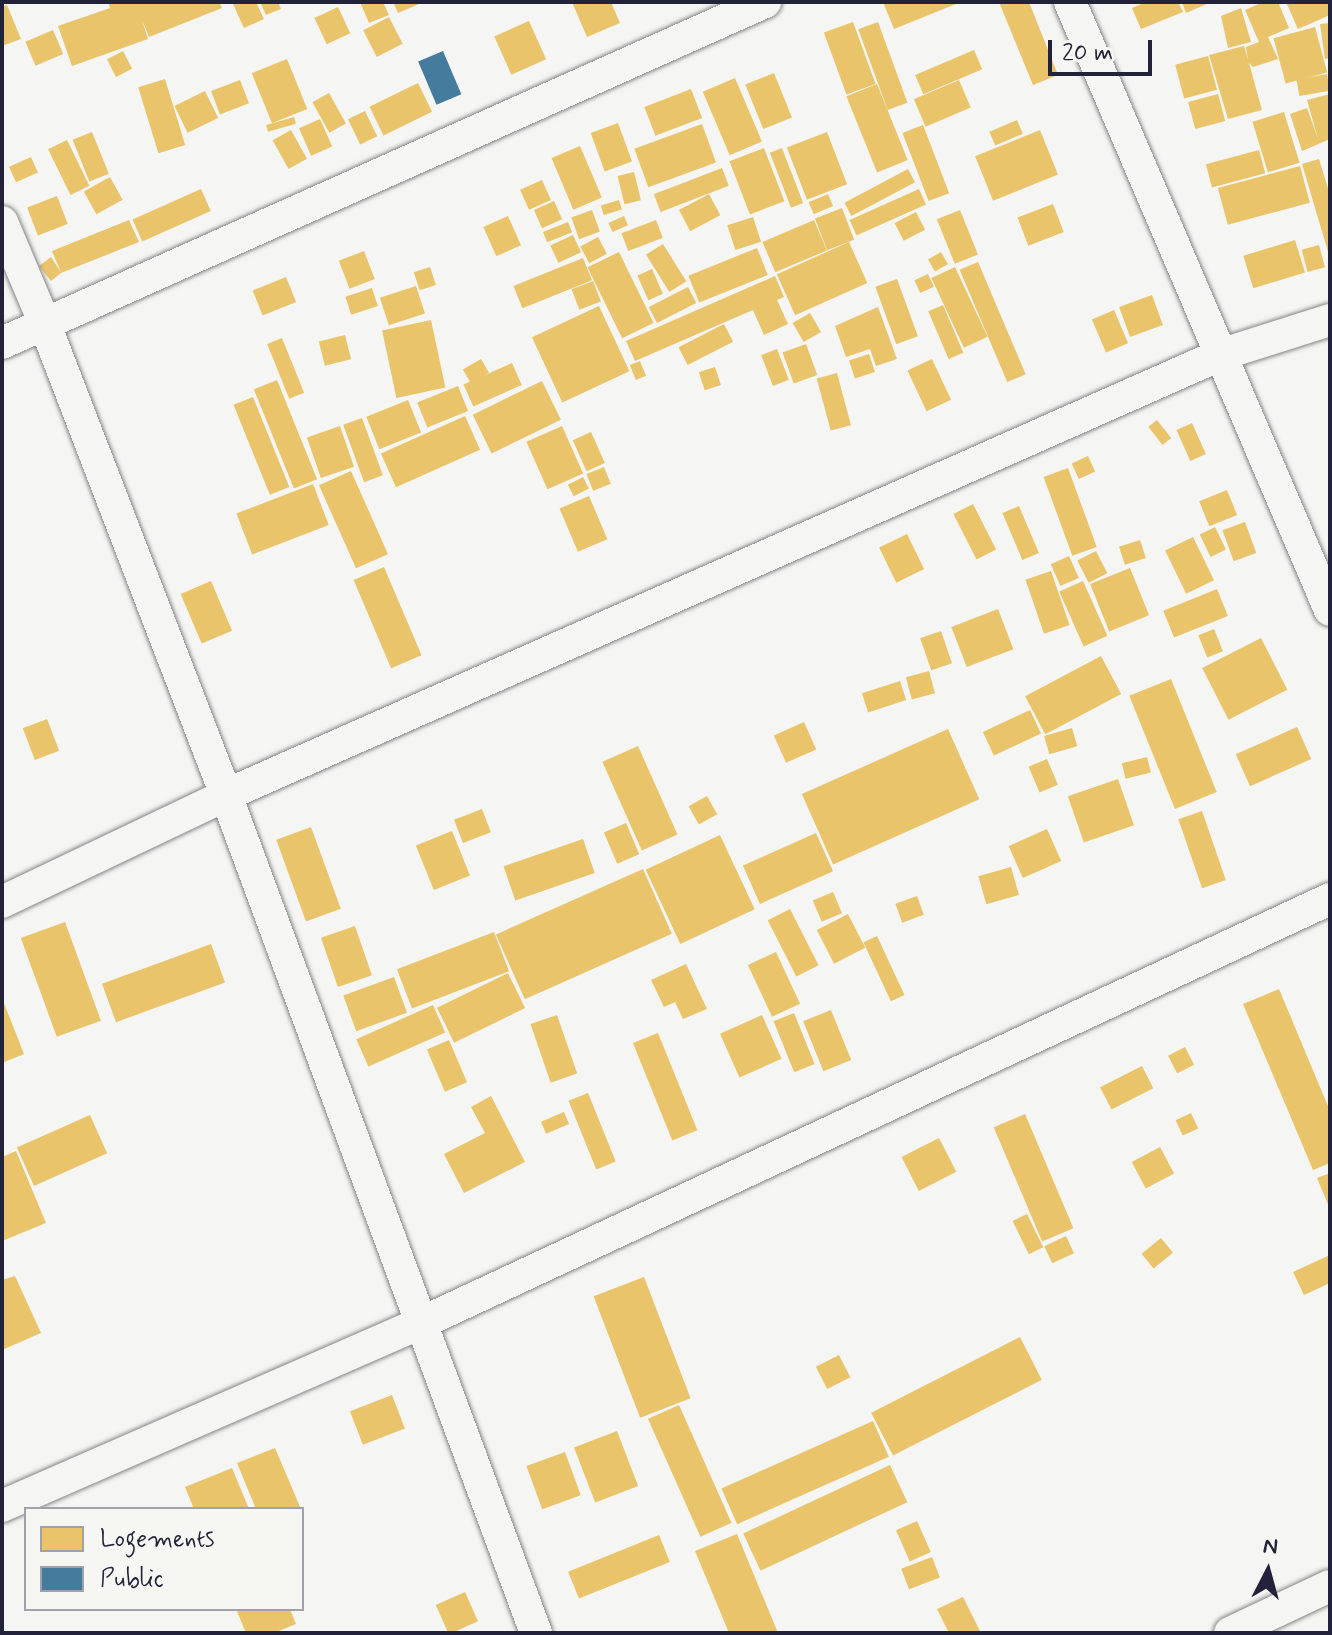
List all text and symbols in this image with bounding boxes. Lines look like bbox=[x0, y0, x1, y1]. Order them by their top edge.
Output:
scale bar bbox=[1052, 24, 1156, 74]
text: 20 m bbox=[1062, 38, 1113, 69]
legend bbox=[24, 1507, 304, 1611]
text: Logements bbox=[100, 1524, 214, 1555]
north arrow bbox=[1228, 1531, 1308, 1611]
text: N bbox=[1262, 1532, 1279, 1562]
text: Public bbox=[100, 1564, 164, 1595]

